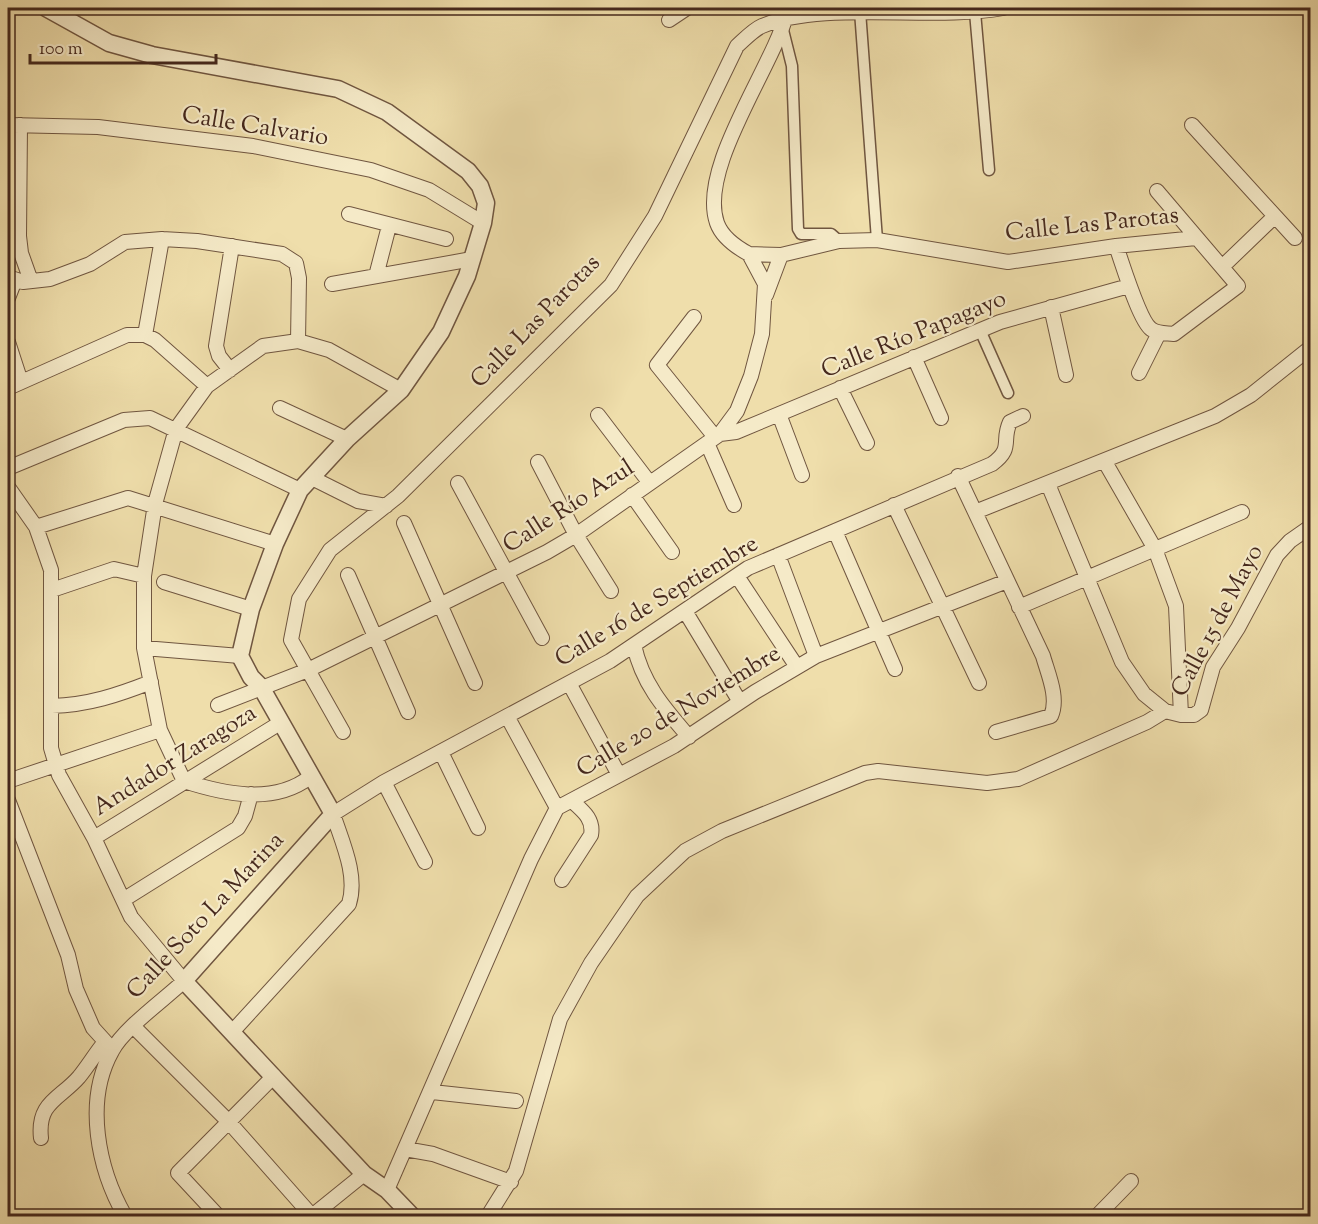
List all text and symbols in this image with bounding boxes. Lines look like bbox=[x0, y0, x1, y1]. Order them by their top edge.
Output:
scale bar bbox=[30, 27, 216, 65]
text: 100 m bbox=[39, 37, 83, 63]
street label: Calle Calvario bbox=[179, 99, 331, 155]
street label: Calle Las Parotas bbox=[1004, 199, 1180, 251]
street label: Calle Las Parotas bbox=[463, 248, 609, 396]
street label: Calle Río Papagayo bbox=[816, 282, 1012, 388]
street label: Calle Río Azul bbox=[497, 452, 642, 562]
street label: Calle 16 de Septiembre bbox=[549, 528, 765, 676]
street label: Calle 15 de Mayo bbox=[1164, 539, 1272, 703]
street label: Calle 20 de Noviembre bbox=[570, 637, 788, 787]
street label: Andador Zaragoza bbox=[87, 697, 263, 825]
street label: Calle Soto La Marina bbox=[119, 825, 293, 1007]

